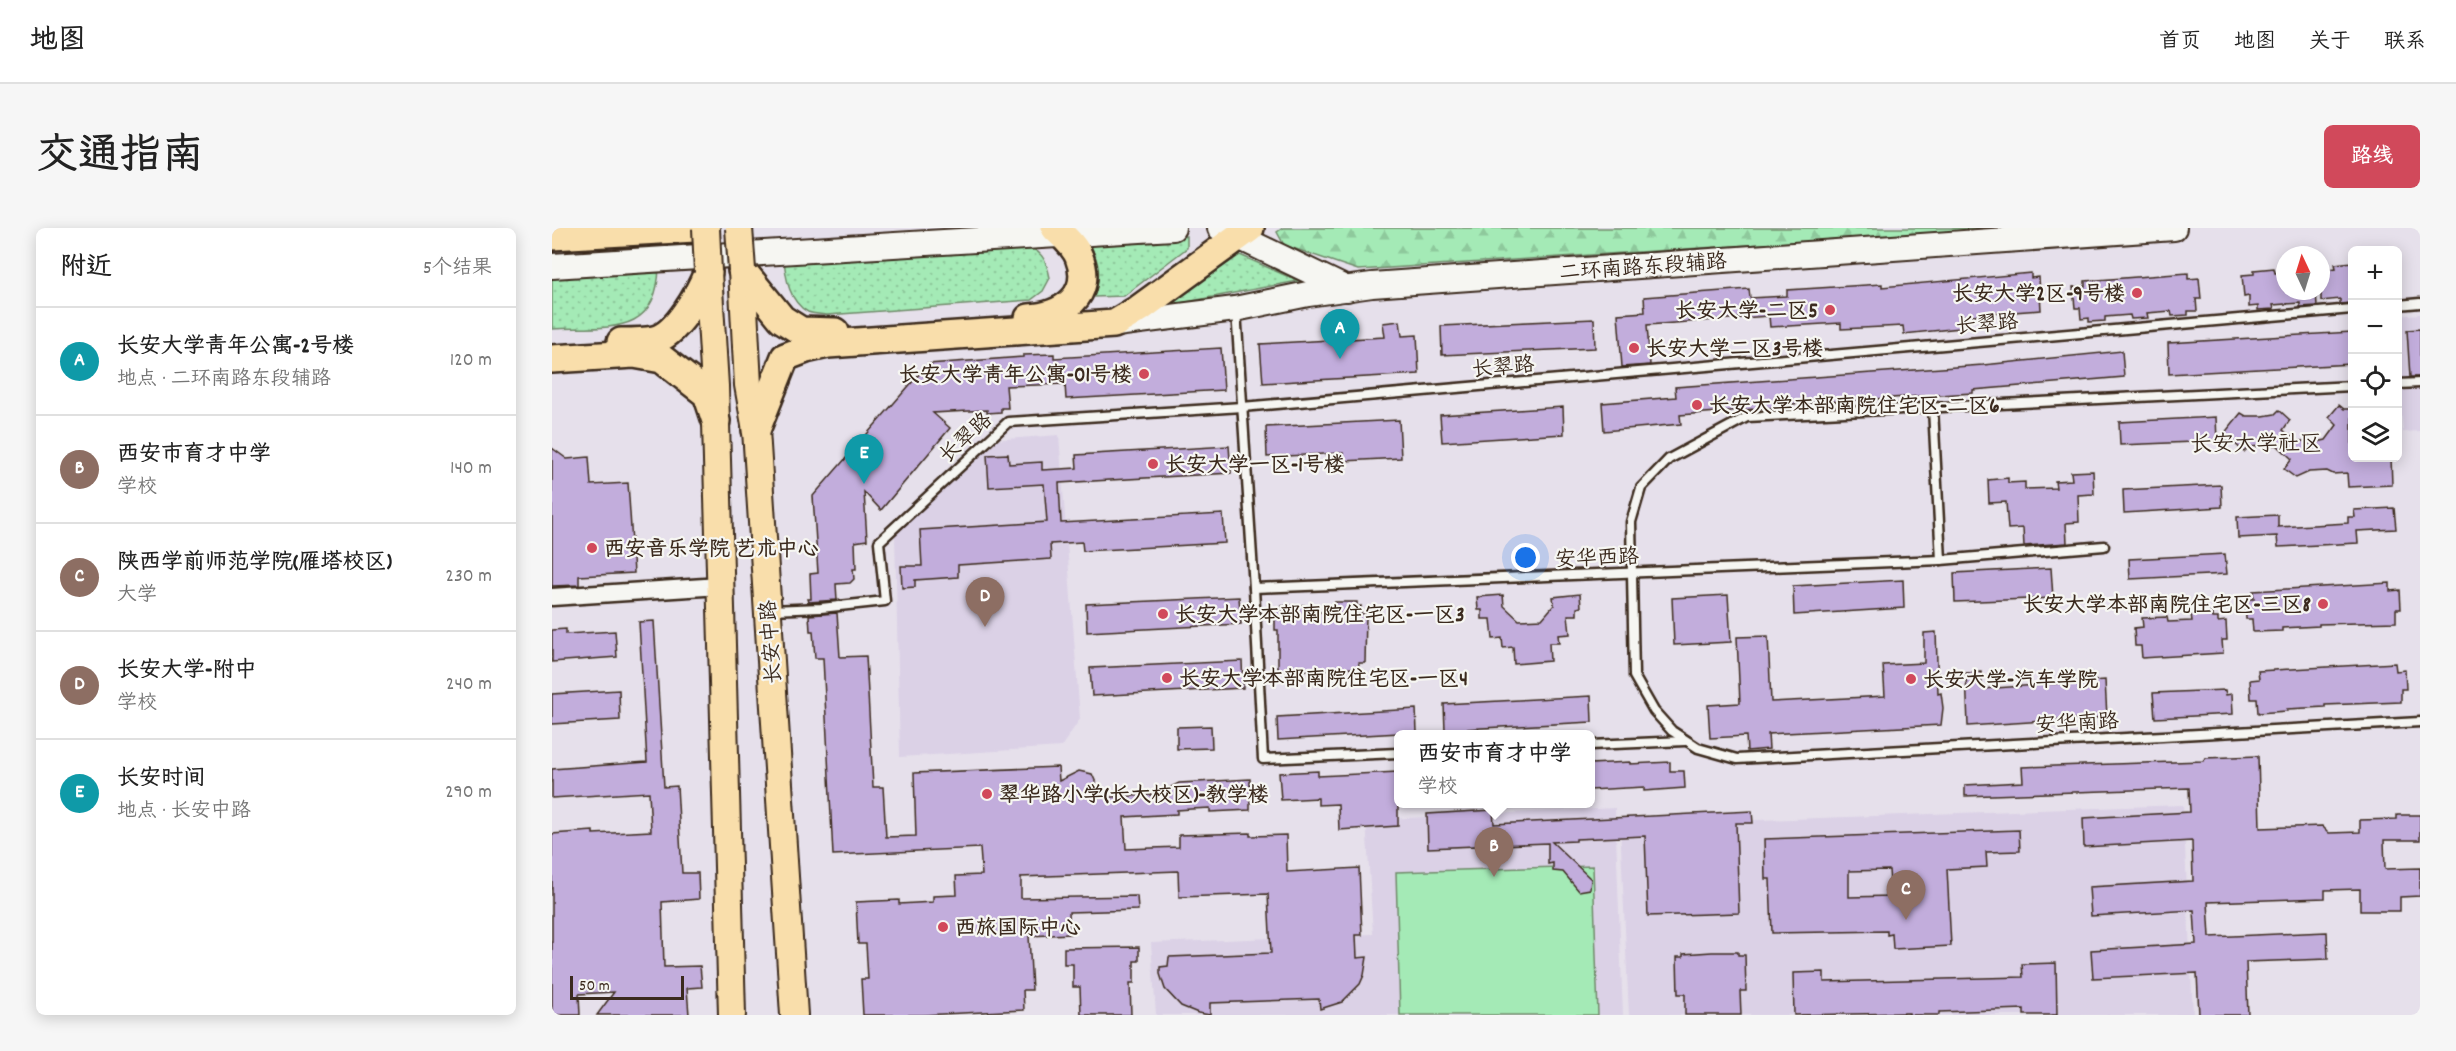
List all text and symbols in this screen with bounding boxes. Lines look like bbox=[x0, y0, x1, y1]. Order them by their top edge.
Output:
text: 地图 bbox=[30, 23, 86, 63]
text: 首页 bbox=[2159, 28, 2201, 58]
text: 地图 bbox=[2234, 28, 2276, 58]
text: 关于 bbox=[2309, 28, 2351, 58]
text: 联系 bbox=[2384, 28, 2426, 58]
button: 路线 bbox=[2324, 125, 2420, 188]
text: 交通指南 bbox=[36, 129, 204, 189]
north arrow bbox=[2276, 246, 2330, 300]
map controls bbox=[2348, 246, 2402, 462]
button: + bbox=[2348, 246, 2402, 300]
street label: 二环南路东段辅路 bbox=[1558, 248, 1728, 290]
text: 附近 bbox=[60, 250, 112, 287]
text: 5个结果 bbox=[423, 255, 492, 283]
place label: 长安大学2区-9号楼 bbox=[1952, 281, 2125, 311]
marker: 长安大学2区-9号楼 bbox=[2130, 286, 2144, 300]
place label: 长安大学-二区5 bbox=[1675, 298, 1818, 328]
button: − bbox=[2348, 300, 2402, 354]
marker: 长安大学-二区5 bbox=[1823, 303, 1837, 317]
street label: 长翠路 bbox=[1955, 308, 2020, 344]
pin: A bbox=[1320, 310, 1360, 359]
text: 长安大学青年公寓-2号楼 bbox=[117, 332, 354, 363]
place label: 长安大学二区3号楼 bbox=[1646, 336, 1823, 366]
marker: 长安大学二区3号楼 bbox=[1627, 341, 1641, 355]
text: A bbox=[74, 347, 85, 375]
text: 120 m bbox=[450, 347, 492, 375]
street label: 长翠路 bbox=[1471, 351, 1536, 387]
button: locate bbox=[2348, 354, 2402, 408]
place label: 长安大学青年公寓-01号楼 bbox=[899, 362, 1132, 392]
text: 地点 · 二环南路东段辅路 bbox=[117, 366, 331, 394]
marker: 长安大学青年公寓-01号楼 bbox=[1137, 367, 1151, 381]
place label: 长安大学本部南院住宅区-二区6 bbox=[1709, 393, 1999, 423]
marker: 长安大学本部南院住宅区-二区6 bbox=[1690, 398, 1704, 412]
street label: 长翠路 bbox=[934, 407, 1000, 472]
button: layers bbox=[2348, 408, 2402, 462]
district label: 长安大学社区 bbox=[2190, 430, 2322, 461]
pin: E bbox=[844, 434, 884, 484]
text: 西安市育才中学 bbox=[117, 440, 271, 471]
place label: 长安大学一区-1号楼 bbox=[1165, 452, 1345, 482]
text: B bbox=[75, 455, 84, 483]
text: 140 m bbox=[450, 455, 492, 483]
marker: 长安大学一区-1号楼 bbox=[1146, 457, 1160, 471]
text: 学校 bbox=[117, 474, 157, 502]
place label: 西安音乐学院 艺术中心 bbox=[604, 536, 819, 566]
marker: 西安音乐学院 艺术中心 bbox=[585, 541, 599, 555]
your location bbox=[1511, 543, 1540, 572]
street label: 安华西路 bbox=[1555, 544, 1640, 576]
text: 陕西学前师范学院(雁塔校区) bbox=[117, 548, 392, 579]
text: C bbox=[75, 563, 84, 591]
text: 230 m bbox=[445, 563, 492, 591]
pin: D bbox=[966, 578, 1004, 627]
text: 大学 bbox=[117, 582, 157, 610]
place label: 长安大学本部南院住宅区-三区8 bbox=[2022, 592, 2311, 622]
marker: 长安大学本部南院住宅区-三区8 bbox=[2316, 597, 2330, 611]
street label: 长安中路 bbox=[755, 599, 791, 685]
place label: 长安大学本部南院住宅区-一区3 bbox=[1175, 602, 1465, 632]
marker: 长安大学本部南院住宅区-一区3 bbox=[1156, 607, 1170, 621]
text: 长安大学-附中 bbox=[117, 656, 257, 687]
place label: 长安大学本部南院住宅区-一区4 bbox=[1179, 666, 1468, 696]
place label: 长安大学-汽车学院 bbox=[1923, 667, 2098, 697]
text: D bbox=[74, 671, 85, 699]
text: 240 m bbox=[446, 671, 492, 699]
marker: 长安大学本部南院住宅区-一区4 bbox=[1160, 671, 1174, 685]
marker: 长安大学-汽车学院 bbox=[1904, 672, 1918, 686]
text: 学校 bbox=[117, 690, 157, 718]
street label: 安华南路 bbox=[2034, 708, 2120, 742]
popup bbox=[1394, 730, 1595, 808]
text: 西安市育才中学 bbox=[1417, 740, 1572, 771]
text: 长安时间 bbox=[117, 764, 205, 795]
text: 学校 bbox=[1417, 774, 1457, 802]
text: E bbox=[75, 779, 84, 807]
text: 290 m bbox=[445, 779, 492, 807]
place label: 翠华路小学(长大校区)-教学楼 bbox=[999, 782, 1269, 812]
marker: 翠华路小学(长大校区)-教学楼 bbox=[980, 787, 994, 801]
text: 地点 · 长安中路 bbox=[117, 798, 251, 826]
pin: B bbox=[1474, 828, 1514, 877]
pin: C bbox=[1886, 870, 1926, 920]
place label: 西旅国际中心 bbox=[955, 915, 1081, 945]
marker: 西旅国际中心 bbox=[936, 920, 950, 934]
scale bar bbox=[570, 973, 684, 1000]
text: 50 m bbox=[579, 975, 610, 998]

